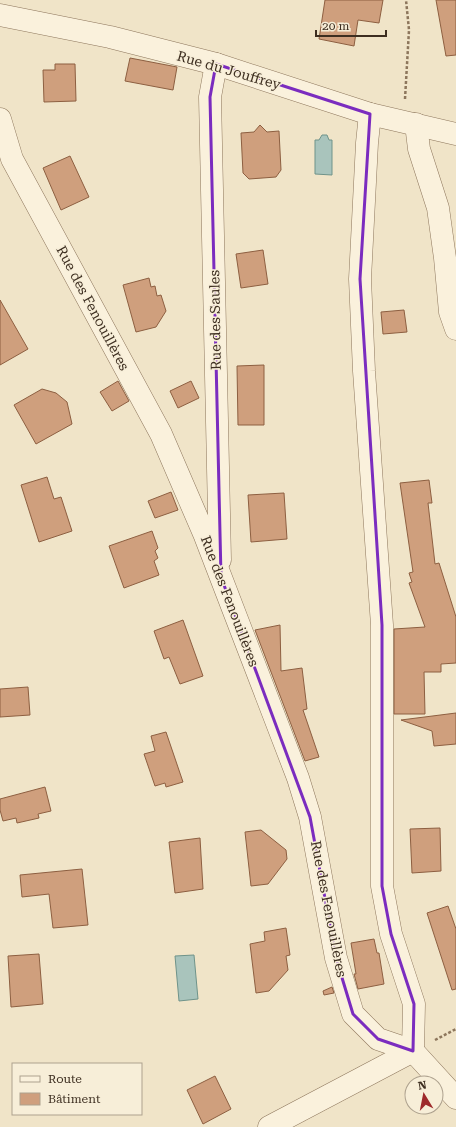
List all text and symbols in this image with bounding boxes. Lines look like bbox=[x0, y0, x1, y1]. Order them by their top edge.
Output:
scale bar bbox=[316, 12, 386, 38]
text: 20 m bbox=[322, 19, 349, 33]
street label: Rue du Jouffrey bbox=[175, 48, 283, 93]
street label: Rue des Fenouillères bbox=[53, 243, 133, 373]
street label: Rue des Saules bbox=[206, 270, 224, 370]
street label: Rue des Fenouillères bbox=[198, 533, 262, 669]
street label: Rue des Fenouillères bbox=[308, 839, 350, 979]
legend bbox=[12, 1063, 142, 1115]
text: Route bbox=[48, 1072, 82, 1086]
north arrow bbox=[404, 1075, 444, 1115]
text: N bbox=[417, 1078, 428, 1093]
text: Bâtiment bbox=[48, 1092, 101, 1106]

